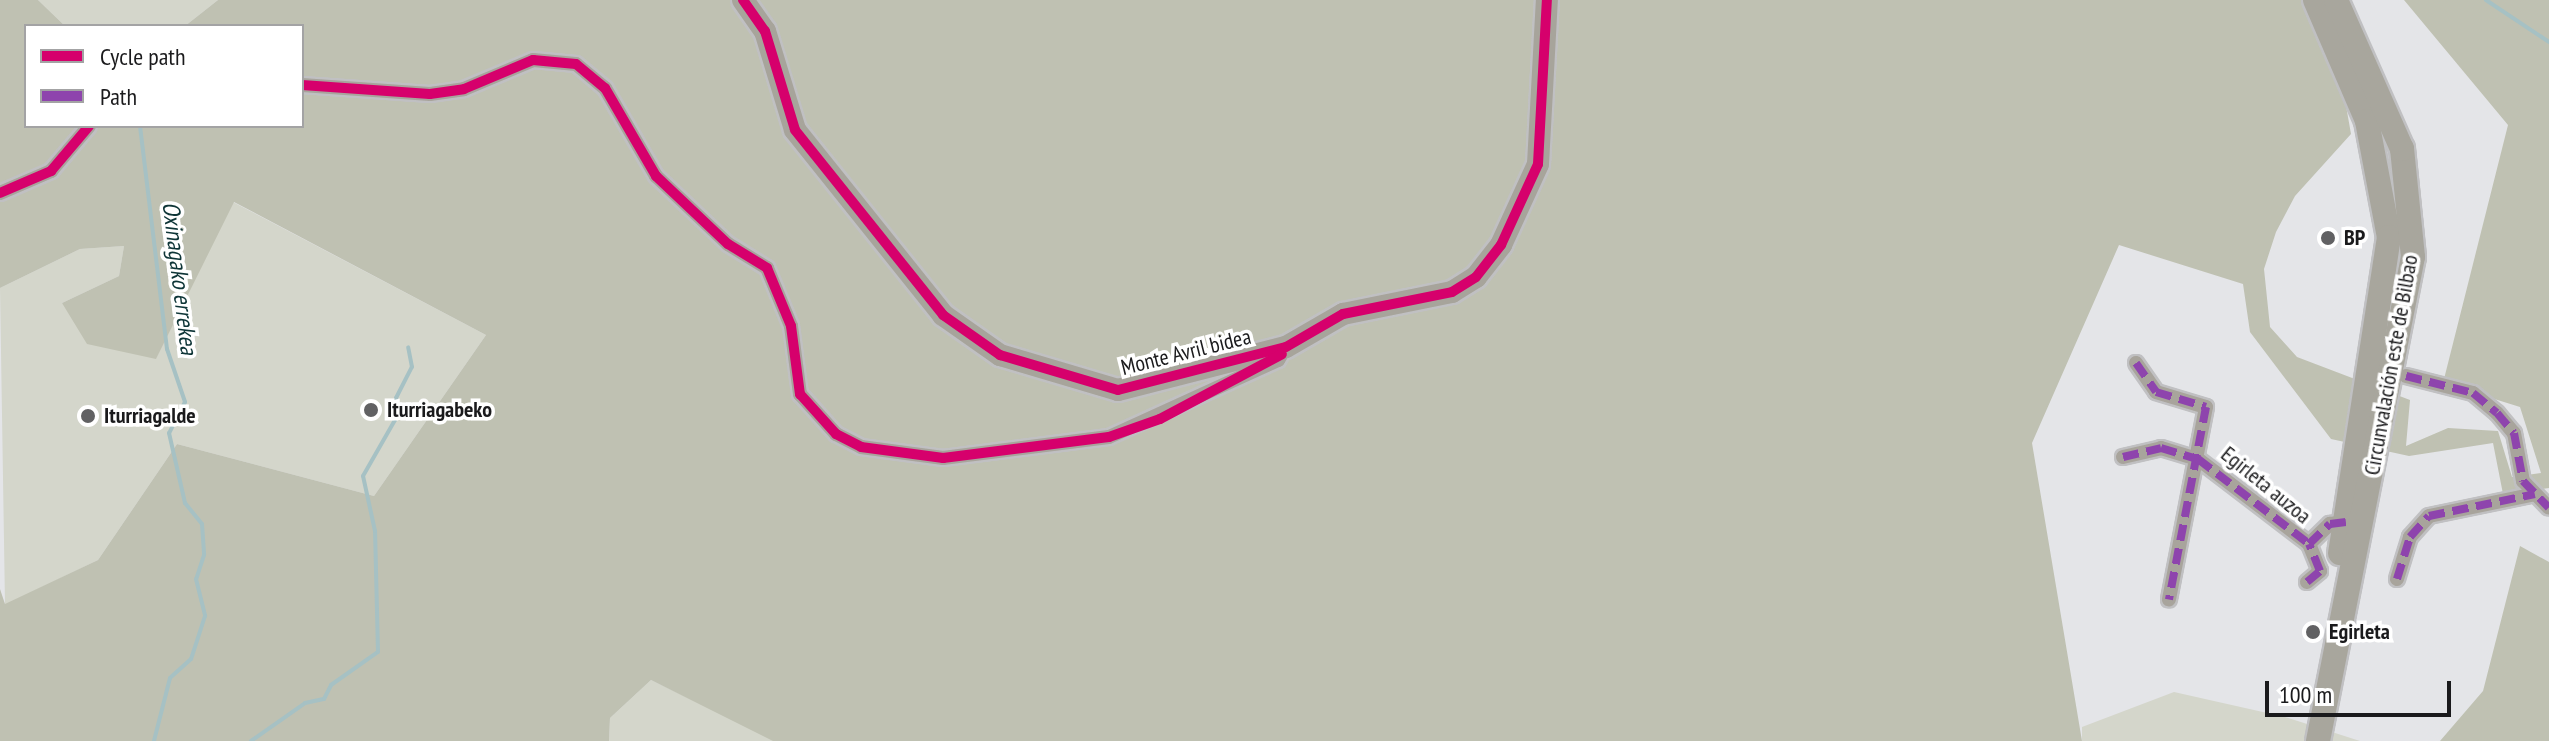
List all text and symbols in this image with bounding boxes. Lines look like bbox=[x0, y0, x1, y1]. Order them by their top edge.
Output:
legend bbox=[24, 24, 304, 128]
text: Cycle path bbox=[100, 41, 186, 72]
text: Path bbox=[100, 81, 137, 112]
water label: Oxinagako errekea bbox=[156, 200, 204, 356]
place label: BP bbox=[2344, 225, 2365, 251]
marker: BP bbox=[2319, 229, 2337, 247]
street label: Circunvalación este de Bilbao bbox=[2359, 253, 2423, 477]
street label: Monte Avril bidea bbox=[1118, 323, 1254, 381]
place label: Iturriagabeko bbox=[387, 397, 492, 423]
marker: Iturriagabeko bbox=[362, 401, 380, 419]
place label: Iturriagalde bbox=[104, 403, 196, 429]
marker: Iturriagalde bbox=[79, 407, 97, 425]
street label: Egirleta auzoa bbox=[2216, 441, 2316, 529]
place label: Egirleta bbox=[2329, 619, 2390, 645]
marker: Egirleta bbox=[2304, 623, 2322, 641]
scale bar bbox=[2269, 665, 2455, 715]
text: 100 m bbox=[2279, 679, 2332, 710]

